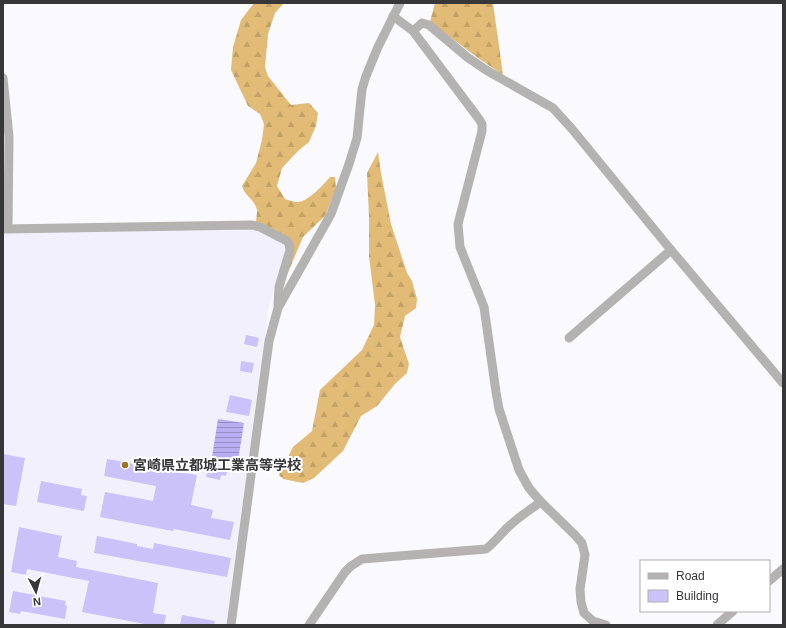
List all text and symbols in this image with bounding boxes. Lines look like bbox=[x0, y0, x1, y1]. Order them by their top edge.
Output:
place label: 宮崎県立都城工業高等学校 bbox=[133, 457, 301, 473]
marker: 宮崎県立都城工業高等学校 bbox=[120, 460, 130, 470]
legend bbox=[640, 560, 770, 612]
text: Road bbox=[676, 569, 705, 583]
north arrow bbox=[16, 572, 56, 612]
text: Building bbox=[676, 589, 719, 603]
text: N bbox=[32, 596, 42, 608]

